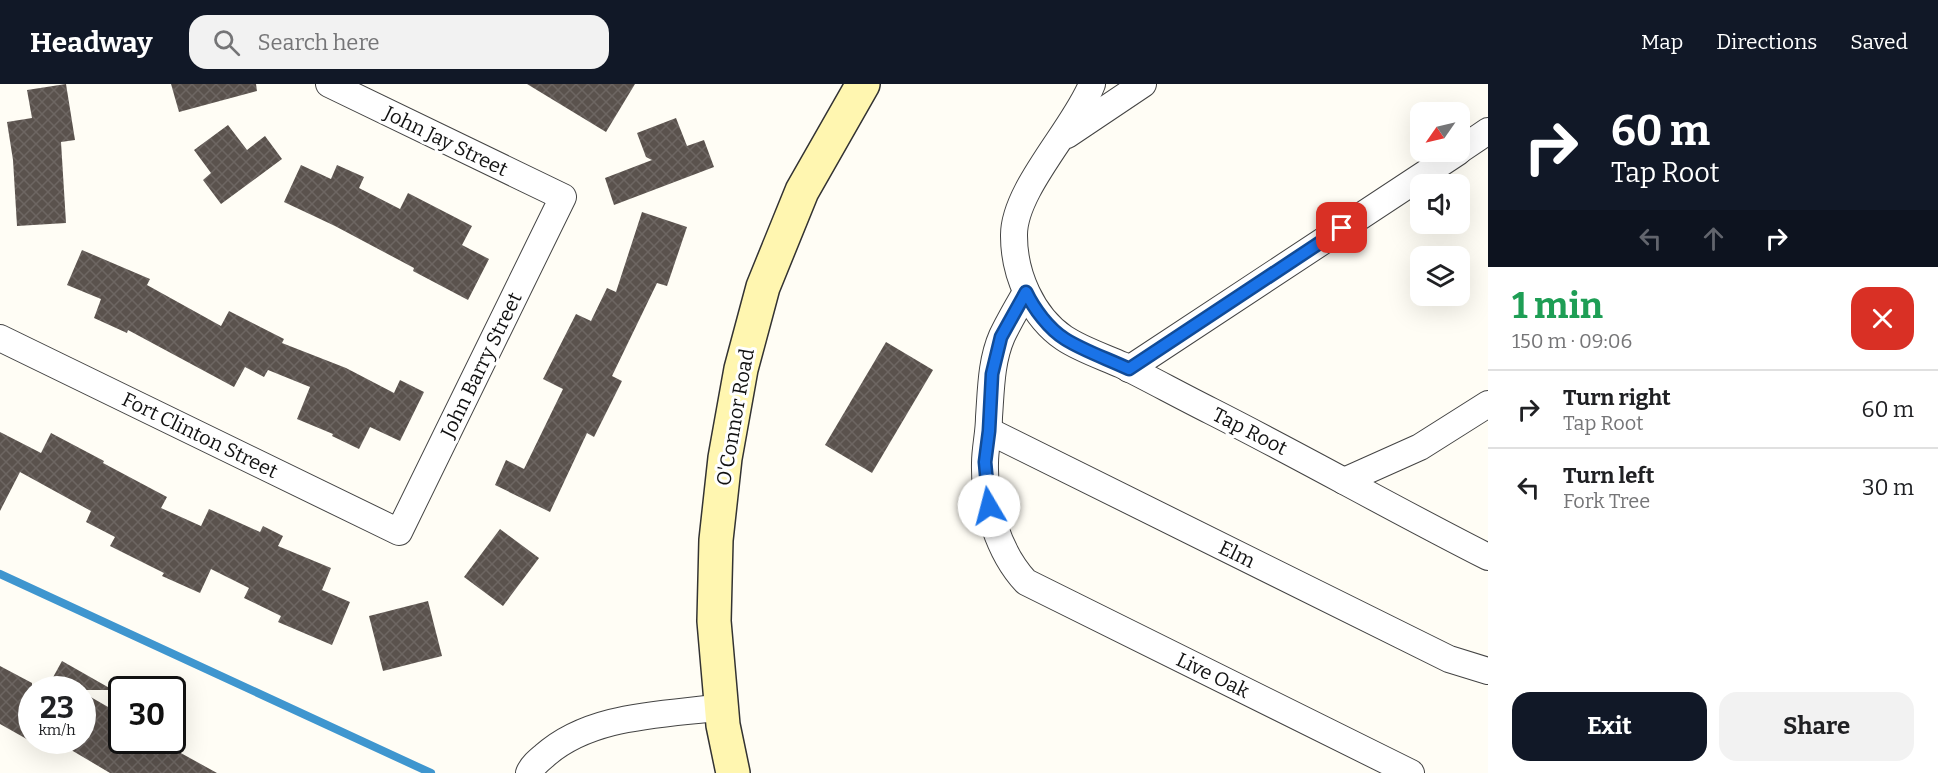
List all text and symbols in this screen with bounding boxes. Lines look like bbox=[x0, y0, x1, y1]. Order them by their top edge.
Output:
search box bbox=[189, 15, 609, 69]
text: Headway bbox=[30, 26, 153, 59]
icon: search bbox=[210, 26, 243, 59]
text: Search here bbox=[258, 29, 380, 56]
text: Map bbox=[1641, 29, 1683, 55]
text: Directions bbox=[1716, 29, 1817, 55]
text: Saved bbox=[1850, 29, 1908, 55]
street label: John Jay Street bbox=[379, 100, 512, 181]
north arrow bbox=[1410, 102, 1470, 162]
map controls bbox=[1410, 102, 1470, 306]
text: 60 m bbox=[1611, 106, 1710, 156]
icon: right bbox=[1512, 108, 1590, 186]
text: Tap Root bbox=[1611, 157, 1720, 189]
button: sound bbox=[1410, 174, 1470, 234]
pin bbox=[1316, 202, 1367, 253]
icon: arrive bbox=[1325, 211, 1358, 244]
icon: left bbox=[1634, 222, 1667, 255]
icon: ahead bbox=[1697, 222, 1730, 255]
icon: right bbox=[1760, 222, 1793, 255]
button: layers bbox=[1410, 246, 1470, 306]
text: 1 min bbox=[1512, 284, 1603, 328]
button: close bbox=[1851, 287, 1914, 350]
street label: John Barry Street bbox=[435, 288, 527, 443]
text: 150 m · 09:06 bbox=[1512, 329, 1632, 353]
street label: O'Connor Road bbox=[711, 346, 759, 488]
text: Turn right bbox=[1563, 384, 1671, 411]
street label: Fort Clinton Street bbox=[118, 387, 282, 483]
icon: right bbox=[1512, 393, 1545, 426]
text: 60 m bbox=[1862, 396, 1914, 423]
street label: Tap Root bbox=[1209, 402, 1291, 460]
text: Tap Root bbox=[1563, 411, 1643, 435]
text: Turn left bbox=[1563, 462, 1655, 489]
icon: left bbox=[1512, 471, 1545, 504]
position arrow bbox=[957, 474, 1021, 538]
text: 30 m bbox=[1862, 474, 1914, 501]
text: Fork Tree bbox=[1563, 489, 1650, 513]
street label: Elm bbox=[1215, 535, 1259, 573]
street label: Live Oak bbox=[1173, 647, 1254, 703]
speed limit sign: 30 bbox=[108, 676, 186, 754]
text: 23 bbox=[40, 690, 74, 726]
button: Exit bbox=[1512, 692, 1707, 761]
button: Share bbox=[1719, 692, 1914, 761]
text: km/h bbox=[38, 721, 76, 739]

